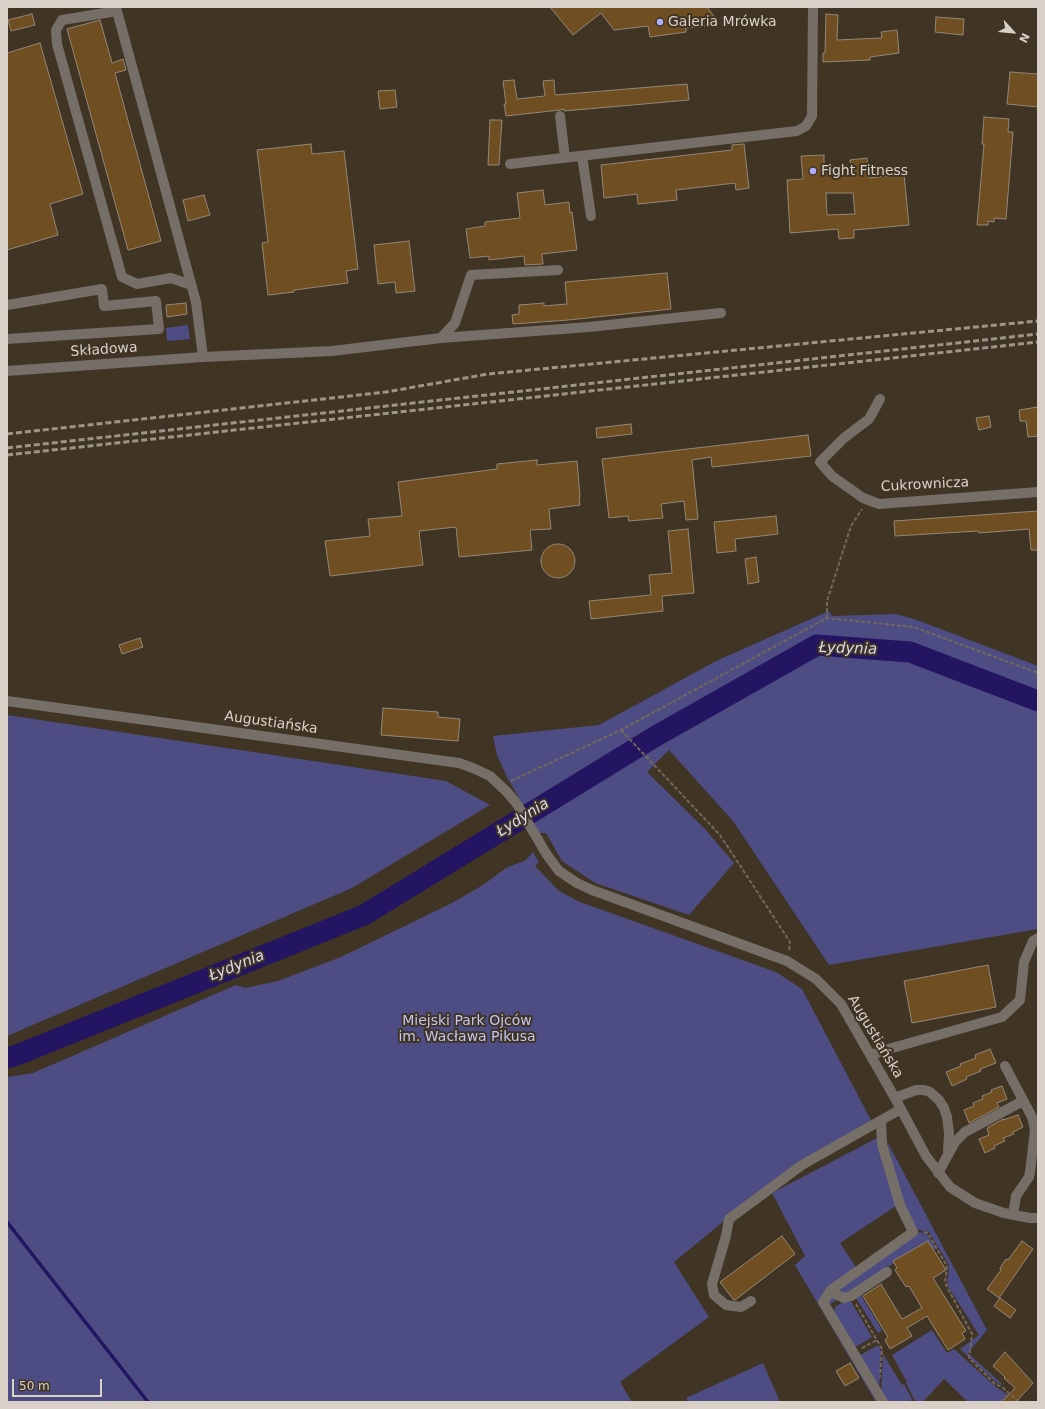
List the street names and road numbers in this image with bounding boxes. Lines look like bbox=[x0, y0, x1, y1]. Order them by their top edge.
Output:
street label: Składowa bbox=[70, 339, 138, 361]
street label: Cukrownicza bbox=[880, 474, 970, 496]
street label: Augustiańska bbox=[223, 708, 319, 738]
street label: Augustiańska bbox=[844, 992, 906, 1082]

